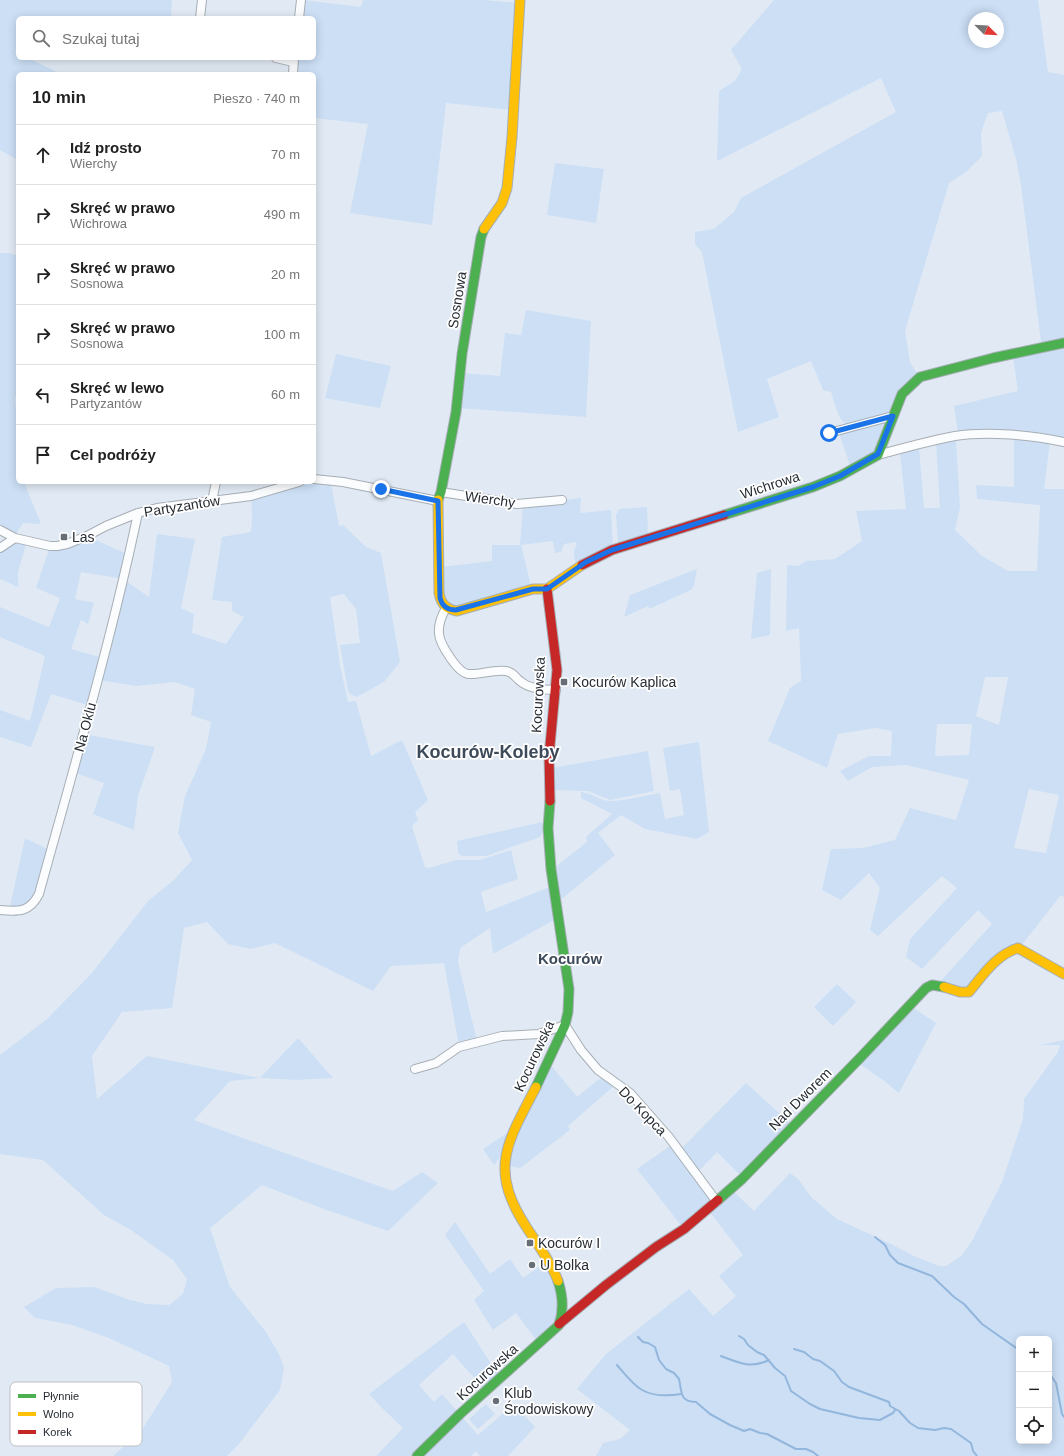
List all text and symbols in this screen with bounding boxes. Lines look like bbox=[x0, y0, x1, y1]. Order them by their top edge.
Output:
north arrow bbox=[968, 12, 1004, 48]
search box bbox=[16, 16, 316, 60]
icon: search bbox=[30, 27, 52, 49]
text: Szukaj tutaj bbox=[62, 30, 140, 47]
text: 10 min bbox=[32, 88, 86, 107]
text: Pieszo · 740 m bbox=[213, 91, 300, 106]
text: Idź prosto bbox=[70, 139, 142, 156]
icon: ahead bbox=[32, 144, 54, 166]
text: 70 m bbox=[271, 147, 300, 162]
text: Wierchy bbox=[70, 156, 117, 171]
text: Skręć w prawo bbox=[70, 199, 175, 216]
icon: right bbox=[32, 204, 54, 226]
text: 490 m bbox=[264, 207, 300, 222]
text: Wichrowa bbox=[70, 216, 127, 231]
text: Skręć w prawo bbox=[70, 259, 175, 276]
icon: right bbox=[32, 264, 54, 286]
text: 20 m bbox=[271, 267, 300, 282]
street label: Sosnowa bbox=[445, 270, 469, 330]
text: Sosnowa bbox=[70, 276, 123, 291]
text: Skręć w prawo bbox=[70, 319, 175, 336]
icon: right bbox=[32, 324, 54, 346]
text: 100 m bbox=[264, 327, 300, 342]
text: Sosnowa bbox=[70, 336, 123, 351]
text: Skręć w lewo bbox=[70, 379, 164, 396]
icon: left bbox=[32, 384, 54, 406]
text: 60 m bbox=[271, 387, 300, 402]
text: Partyzantów bbox=[70, 396, 142, 411]
route start bbox=[820, 424, 838, 442]
icon: arrive bbox=[32, 444, 54, 466]
text: Cel podróży bbox=[70, 446, 156, 463]
street label: Wichrowa bbox=[738, 468, 802, 502]
route end bbox=[372, 480, 390, 498]
street label: Wierchy bbox=[464, 488, 516, 510]
street label: Partyzantów bbox=[143, 492, 222, 520]
place label: Las bbox=[72, 529, 95, 545]
marker: Las bbox=[59, 532, 69, 542]
street label: Kocurowska bbox=[528, 656, 548, 733]
place label: Kocurów Kaplica bbox=[572, 674, 676, 690]
marker: Kocurów Kaplica bbox=[559, 677, 569, 687]
street label: Na Oklu bbox=[71, 701, 99, 753]
district label: Kocurów-Koleby bbox=[416, 742, 560, 762]
district label: Kocurów bbox=[538, 950, 602, 967]
street label: Kocurowska bbox=[511, 1018, 557, 1094]
street label: Nad Dworem bbox=[765, 1064, 835, 1134]
street label: Do Kopca bbox=[616, 1083, 670, 1139]
place label: Kocurów I bbox=[538, 1235, 600, 1251]
marker: Kocurów I bbox=[525, 1238, 535, 1248]
place label: U Bolka bbox=[540, 1257, 589, 1273]
marker: U Bolka bbox=[527, 1260, 537, 1270]
map controls bbox=[1016, 1336, 1052, 1444]
button: + bbox=[1016, 1336, 1052, 1372]
street label: Kocurowska bbox=[453, 1340, 521, 1403]
button: − bbox=[1016, 1372, 1052, 1408]
legend bbox=[10, 1382, 142, 1446]
place label: Klub Środowiskowy bbox=[504, 1385, 593, 1417]
text: Płynnie bbox=[43, 1390, 79, 1402]
marker: Klub Środowiskowy bbox=[491, 1396, 501, 1406]
text: Wolno bbox=[43, 1408, 74, 1420]
button: locate bbox=[1016, 1408, 1052, 1444]
text: Korek bbox=[43, 1426, 72, 1438]

